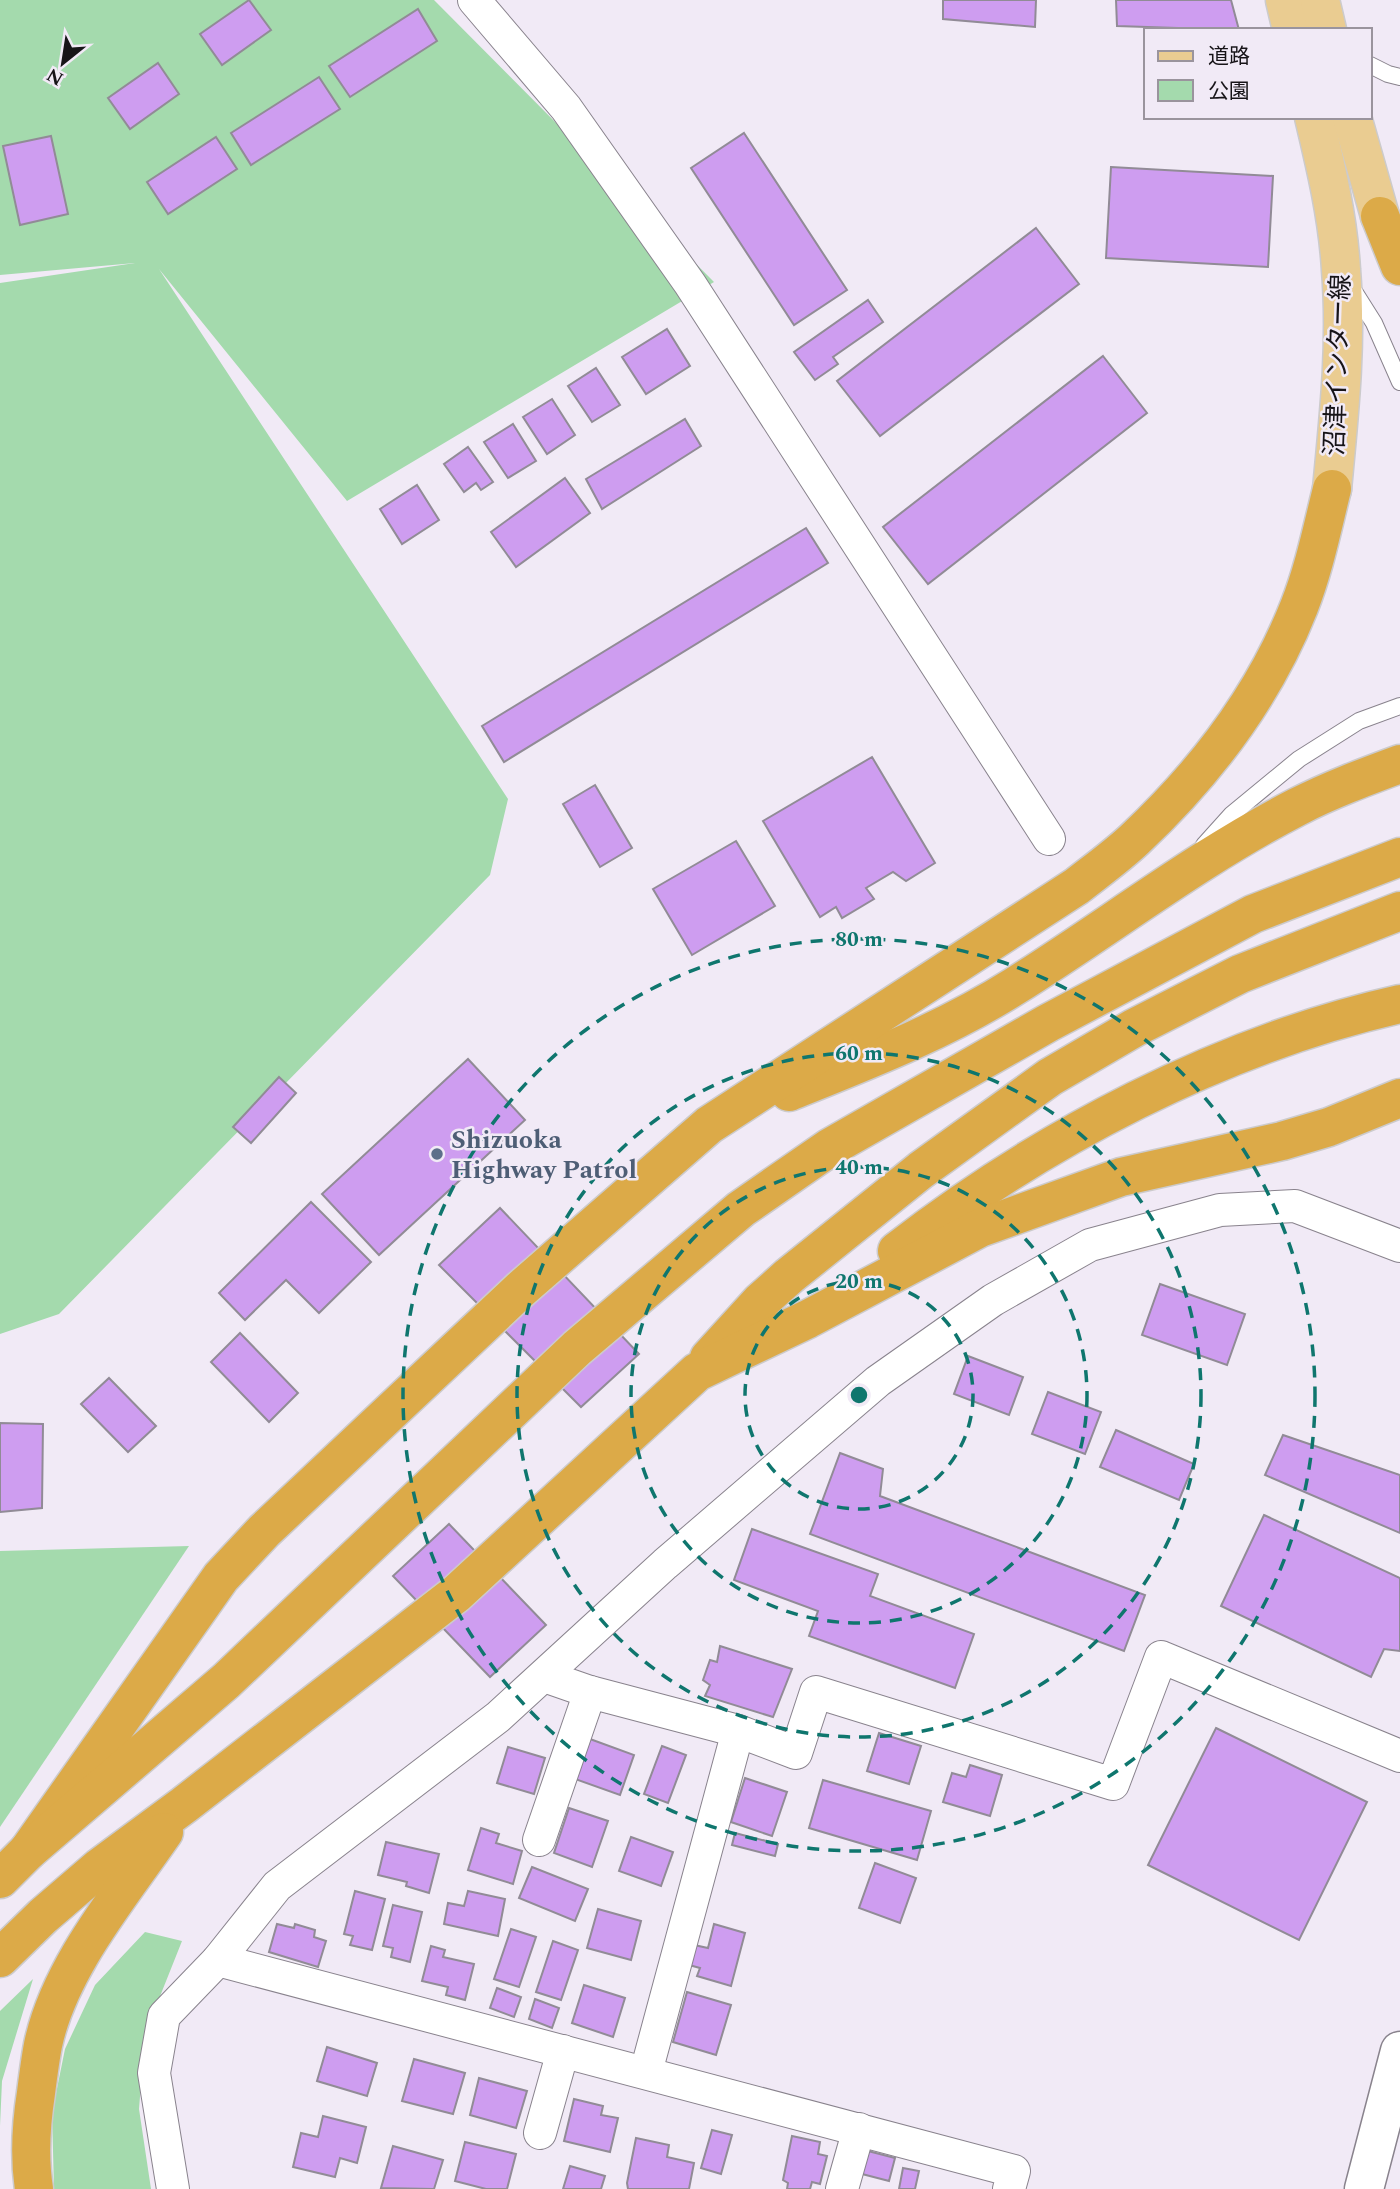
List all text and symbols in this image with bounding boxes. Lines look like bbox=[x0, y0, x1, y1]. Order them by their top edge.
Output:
north arrow bbox=[28, 28, 98, 98]
legend bbox=[1144, 28, 1372, 119]
text: 道路 bbox=[1208, 41, 1250, 73]
text: N bbox=[41, 60, 69, 93]
text: 公園 bbox=[1208, 76, 1250, 108]
street label: 沼津インター線 bbox=[1315, 273, 1361, 457]
text: 80 m bbox=[835, 924, 883, 956]
text: 60 m bbox=[835, 1038, 883, 1070]
place label: Shizuoka Highway Patrol bbox=[451, 1120, 637, 1190]
marker: Shizuoka Highway Patrol bbox=[429, 1146, 445, 1162]
text: 40 m bbox=[835, 1152, 883, 1184]
text: 20 m bbox=[835, 1266, 883, 1298]
centre of rings bbox=[847, 1383, 871, 1407]

